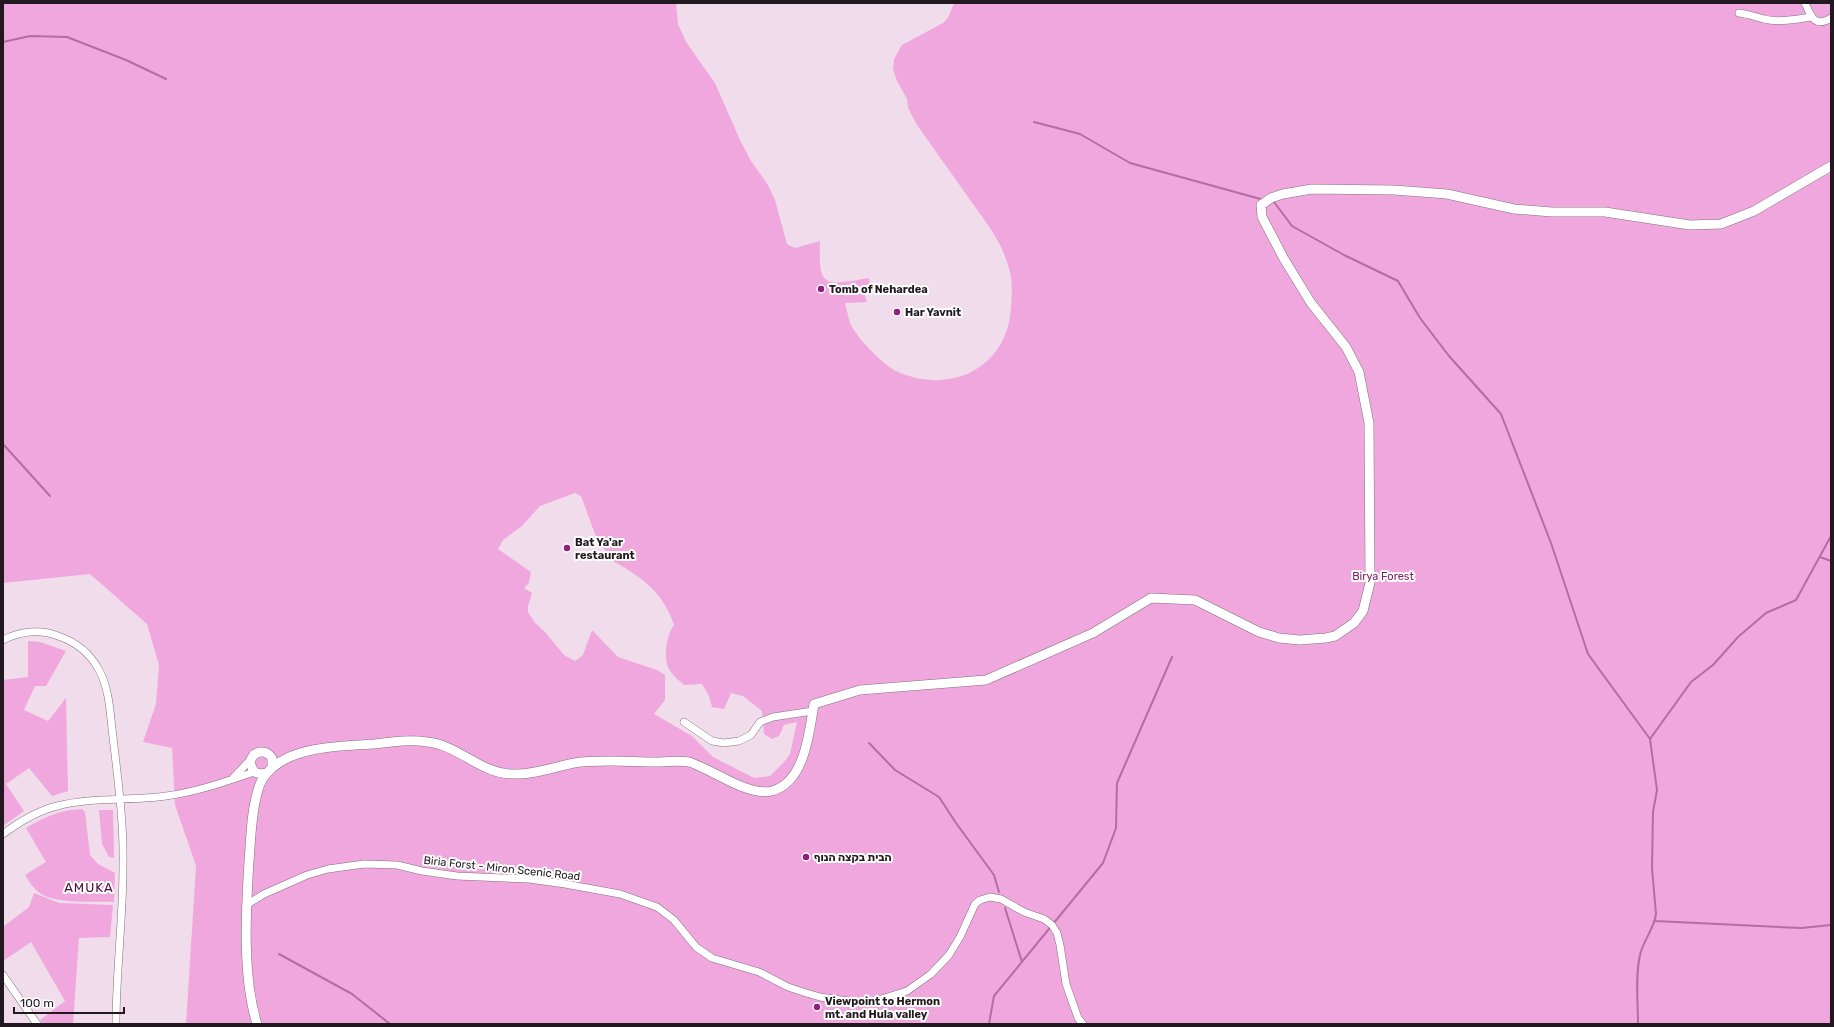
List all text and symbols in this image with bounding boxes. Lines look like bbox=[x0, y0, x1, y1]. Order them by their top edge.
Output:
place label: Tomb of Nehardea bbox=[829, 283, 928, 296]
marker: Tomb of Nehardea bbox=[816, 284, 826, 294]
place label: Har Yavnit bbox=[905, 306, 961, 319]
marker: Har Yavnit bbox=[892, 307, 902, 317]
place label: Bat Ya'ar restaurant bbox=[575, 536, 635, 562]
marker: Bat Ya'ar restaurant bbox=[562, 543, 572, 553]
park label: Birya Forest bbox=[1352, 570, 1414, 583]
place label: הבית בקצה הנוף bbox=[814, 851, 892, 864]
marker: הבית בקצה הנוף bbox=[801, 852, 811, 862]
street label: Biria Forst - Miron Scenic Road bbox=[423, 854, 581, 883]
district label: AMUKA bbox=[64, 880, 114, 895]
scale bar bbox=[14, 989, 124, 1015]
place label: Viewpoint to Hermon mt. and Hula valley bbox=[825, 995, 940, 1021]
text: 100 m bbox=[20, 996, 54, 1010]
marker: Viewpoint to Hermon mt. and Hula valley bbox=[812, 1002, 822, 1012]

